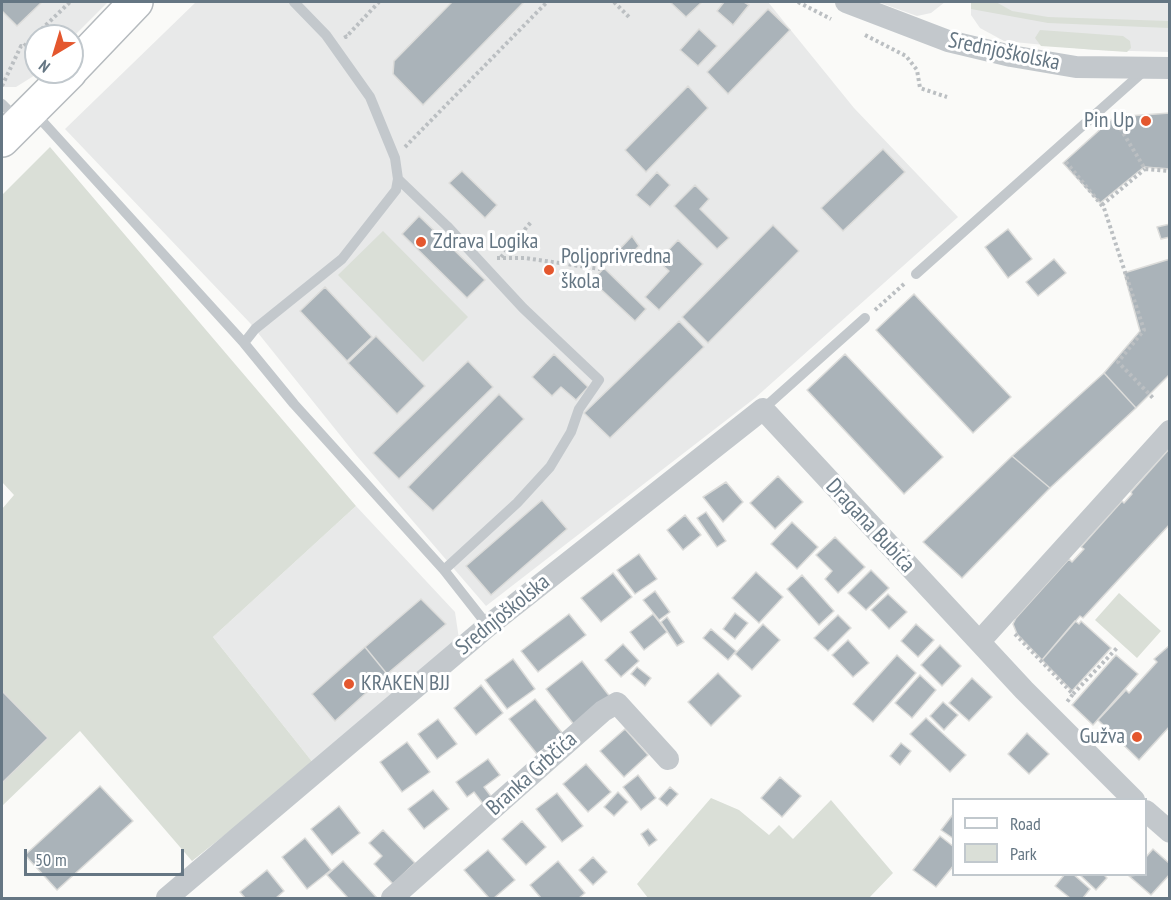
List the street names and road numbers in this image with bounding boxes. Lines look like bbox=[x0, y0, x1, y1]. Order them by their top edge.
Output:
street label: Srednjoškolska bbox=[946, 27, 1062, 77]
street label: Dragana Bubića bbox=[820, 474, 920, 578]
street label: Srednjoškolska bbox=[451, 569, 555, 661]
street label: Branka Grbčića bbox=[481, 727, 583, 821]

